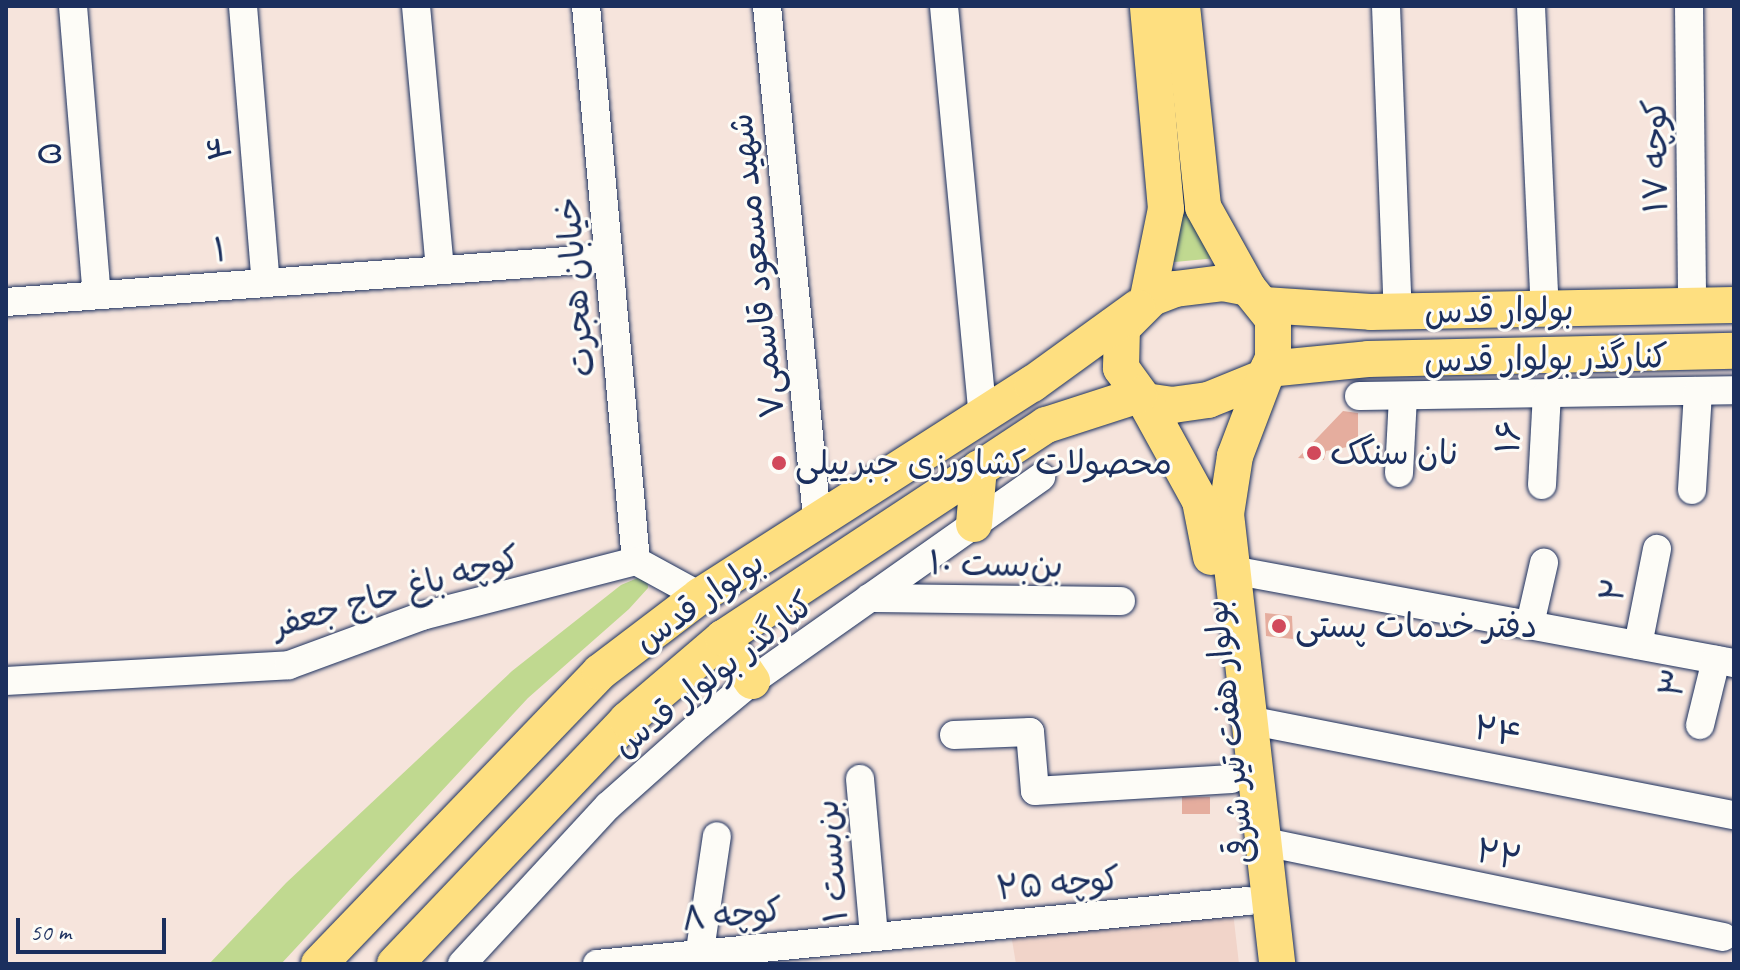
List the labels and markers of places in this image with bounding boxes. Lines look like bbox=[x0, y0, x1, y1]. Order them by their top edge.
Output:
place label: نان سنگک bbox=[1330, 433, 1458, 473]
place label: محصولات کشاورزی جبرییلی bbox=[795, 443, 1172, 483]
marker: نان سنگک bbox=[1305, 444, 1323, 462]
marker: محصولات کشاورزی جبرییلی bbox=[770, 454, 788, 472]
place label: دفتر خدمات پستی bbox=[1295, 606, 1537, 646]
marker: دفتر خدمات پستی bbox=[1270, 617, 1288, 635]

